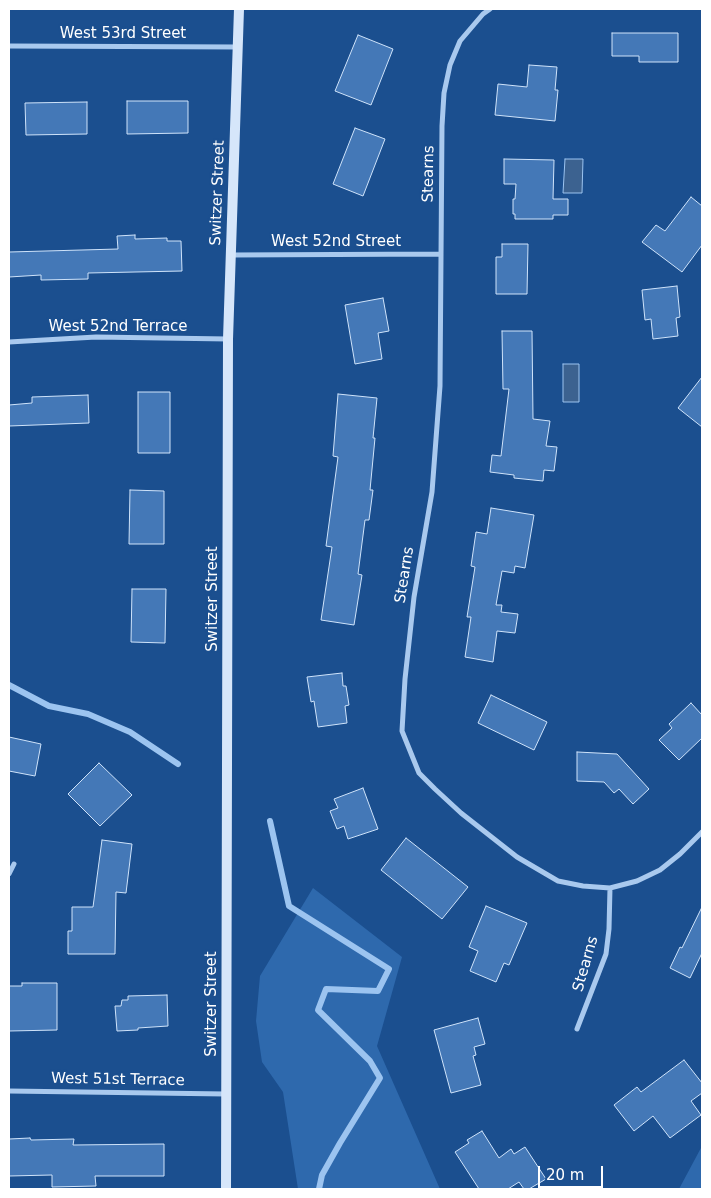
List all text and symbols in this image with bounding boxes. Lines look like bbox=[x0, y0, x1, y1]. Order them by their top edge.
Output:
street label: West 53rd Street bbox=[60, 25, 186, 43]
street label: Switzer Street bbox=[207, 140, 229, 246]
street label: Stearns bbox=[420, 145, 438, 203]
street label: West 52nd Street bbox=[271, 233, 401, 251]
street label: West 52nd Terrace bbox=[48, 318, 188, 336]
street label: Stearns bbox=[392, 545, 418, 605]
street label: Switzer Street bbox=[204, 546, 222, 652]
street label: Stearns bbox=[569, 934, 603, 994]
street label: Switzer Street bbox=[203, 951, 221, 1057]
street label: West 51st Terrace bbox=[51, 1070, 185, 1090]
scale bar bbox=[541, 1156, 606, 1188]
text: 20 m bbox=[546, 1166, 584, 1184]

